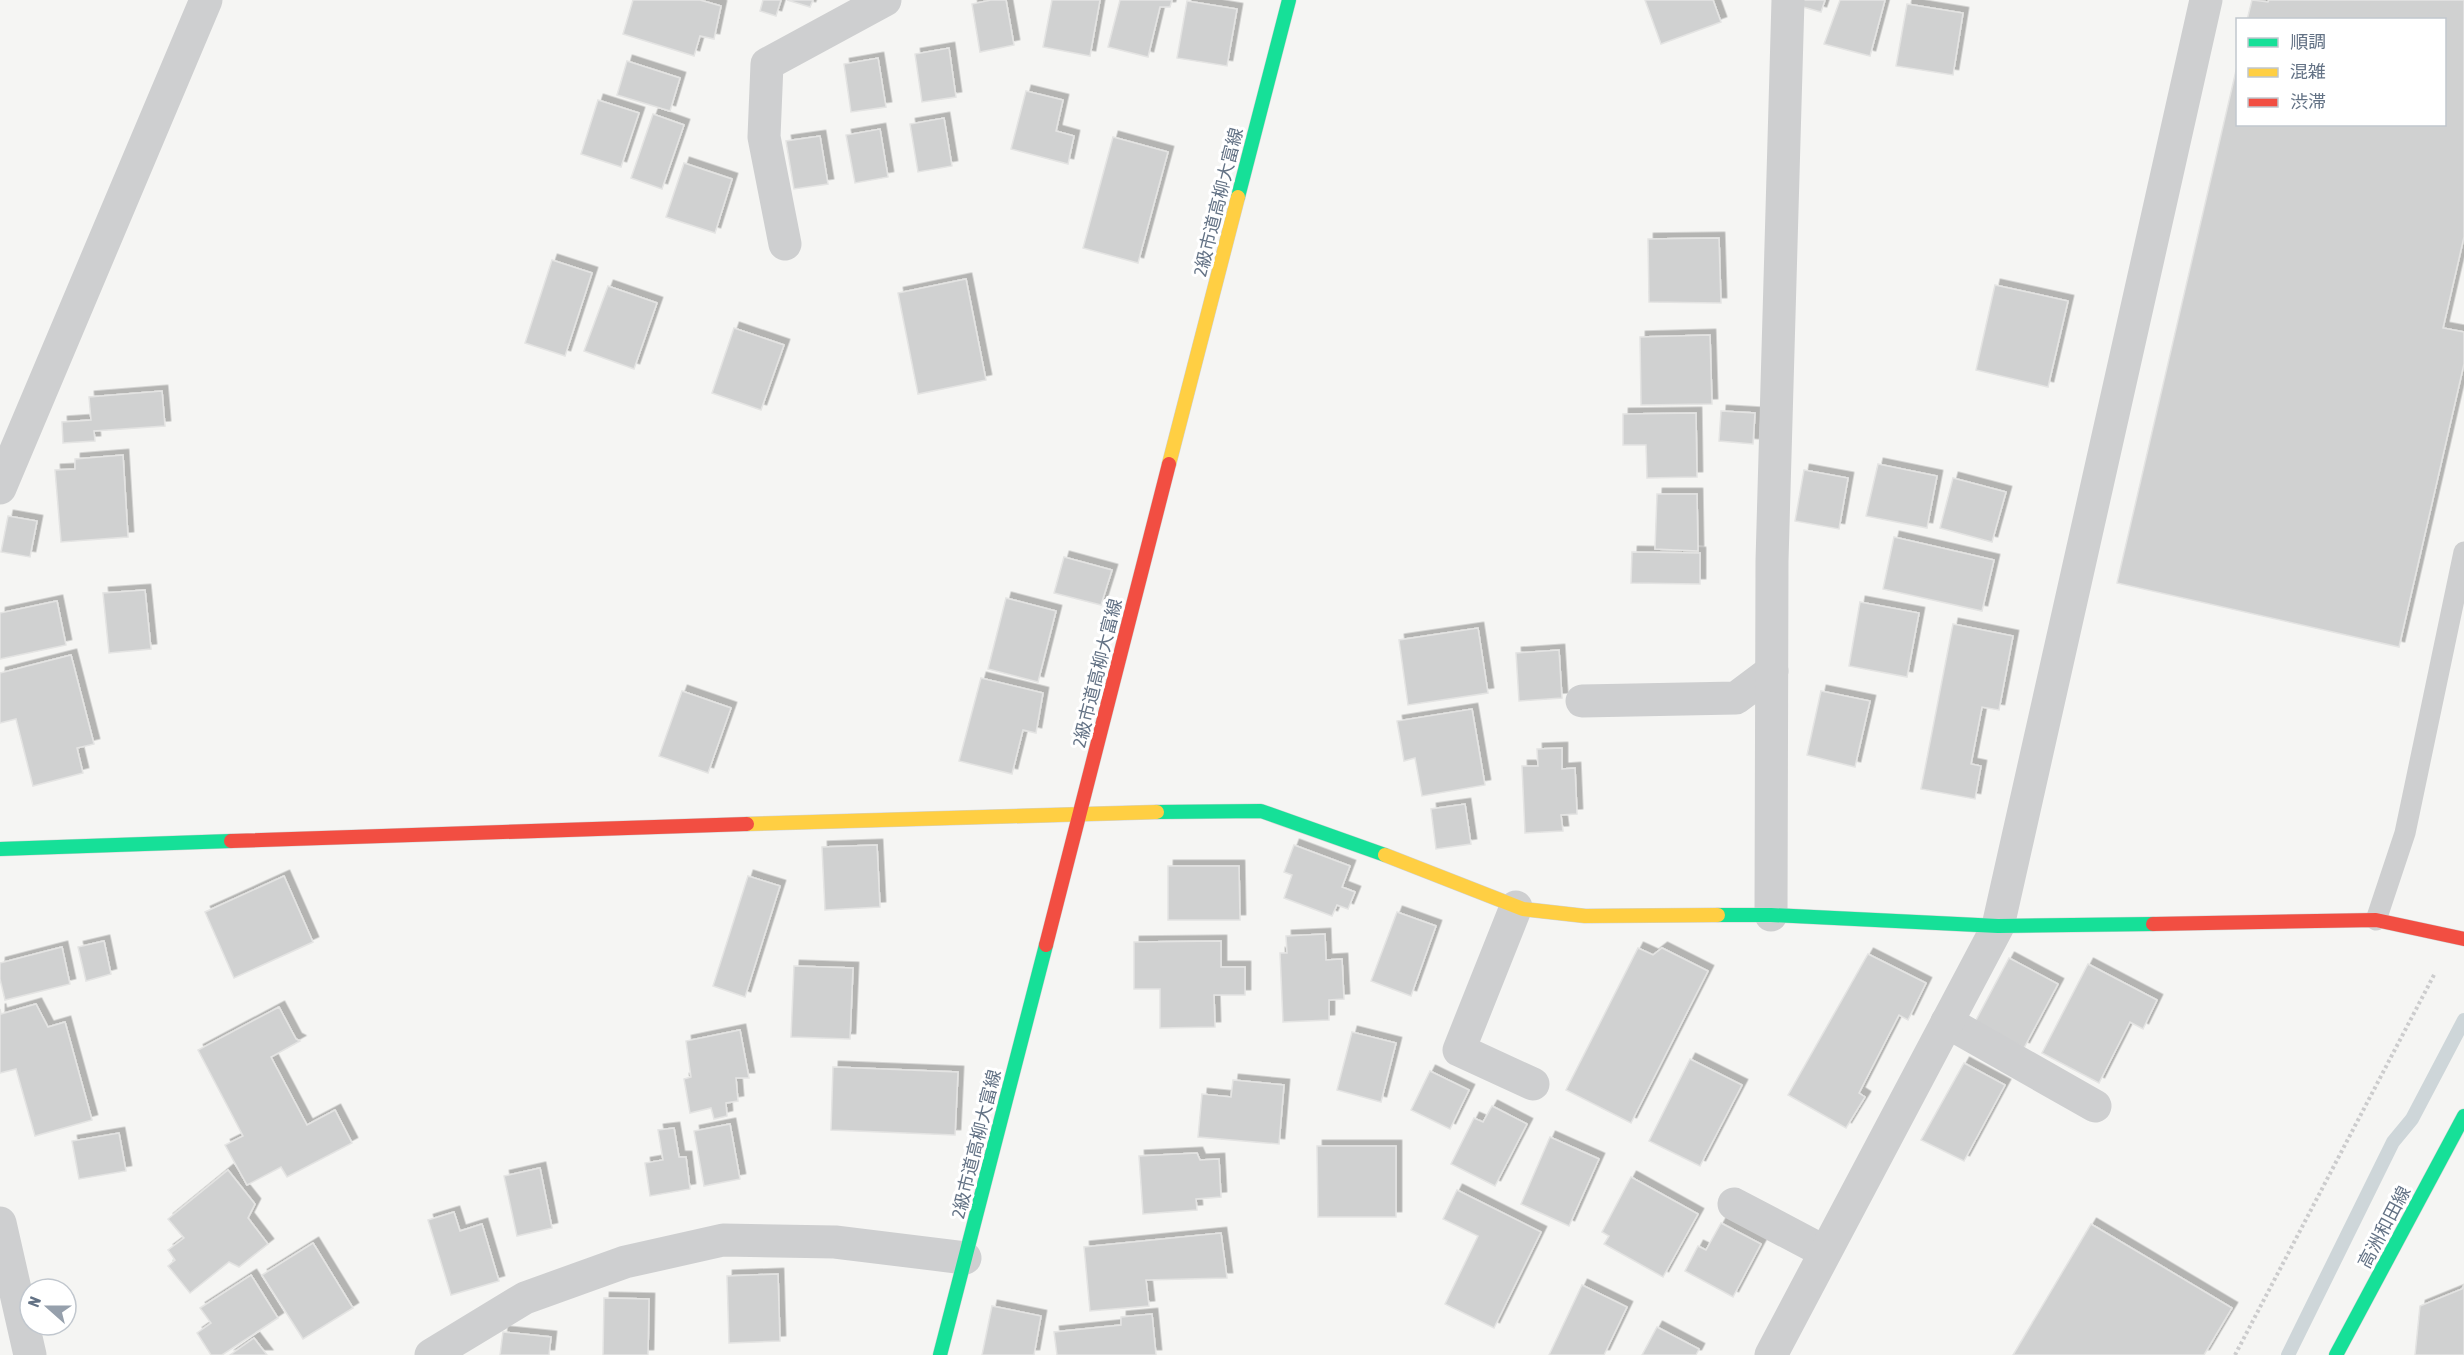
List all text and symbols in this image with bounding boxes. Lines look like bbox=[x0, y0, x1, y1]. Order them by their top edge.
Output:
legend bbox=[2236, 18, 2446, 126]
text: 順調 bbox=[2290, 31, 2326, 52]
text: 混雑 bbox=[2290, 61, 2326, 82]
text: 渋滞 bbox=[2290, 91, 2326, 112]
street label: 2級市道高柳大富線 bbox=[1189, 125, 1247, 279]
street label: 2級市道高柳大富線 bbox=[1068, 596, 1126, 750]
street label: 2級市道高柳大富線 bbox=[947, 1067, 1005, 1221]
street label: 高洲和田線 bbox=[2354, 1182, 2414, 1272]
north arrow bbox=[18, 1277, 78, 1337]
text: N bbox=[24, 1294, 44, 1309]

